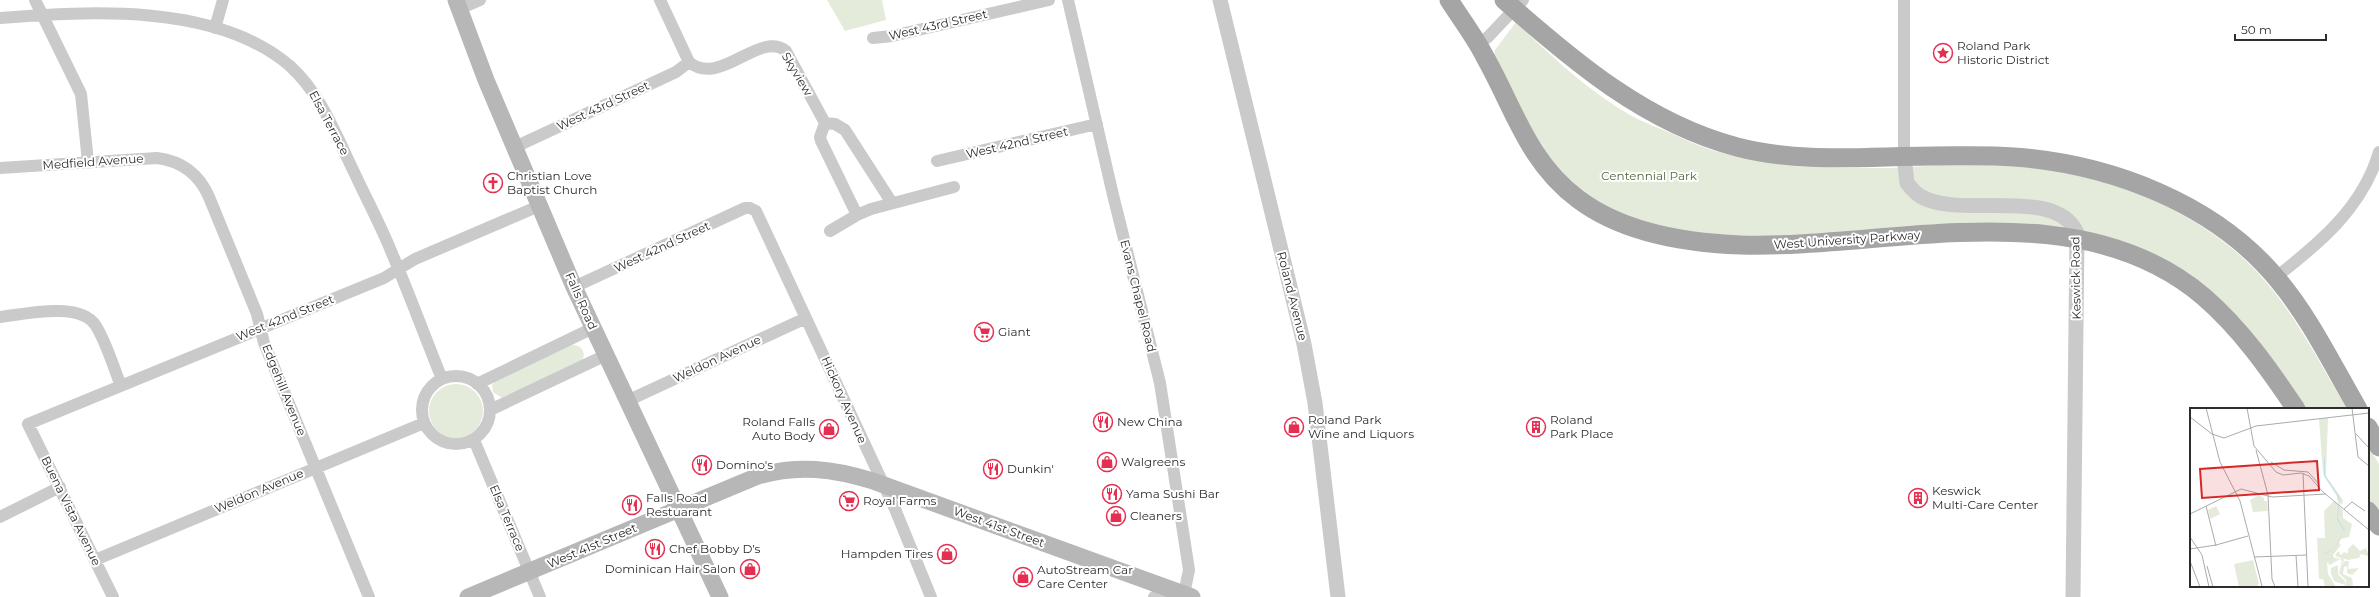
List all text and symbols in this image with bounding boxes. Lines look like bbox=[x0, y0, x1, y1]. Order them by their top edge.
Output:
street label: West 43rd Street bbox=[887, 6, 989, 43]
scale bar bbox=[2235, 16, 2326, 42]
text: 50 m bbox=[2241, 22, 2272, 37]
place label: Roland Park Historic District bbox=[1957, 38, 2050, 67]
place icon: Roland Park Historic District bbox=[1932, 42, 1954, 64]
street label: Skyview bbox=[779, 49, 816, 99]
street label: West 43rd Street bbox=[554, 77, 652, 134]
street label: Elsa Terrace bbox=[306, 88, 353, 158]
street label: West 42nd Street bbox=[964, 123, 1069, 162]
street label: Medfield Avenue bbox=[42, 150, 144, 173]
place label: Christian Love Baptist Church bbox=[507, 168, 597, 197]
park label: Centennial Park bbox=[1601, 168, 1698, 183]
church icon: Christian Love Baptist Church bbox=[482, 172, 504, 194]
street label: West 42nd Street bbox=[611, 218, 712, 275]
street label: West University Parkway bbox=[1773, 227, 1921, 252]
street label: Keswick Road bbox=[2067, 236, 2084, 320]
street label: Evans Chapel Road bbox=[1117, 238, 1160, 354]
street label: Roland Avenue bbox=[1274, 250, 1311, 342]
street label: Falls Road bbox=[562, 270, 601, 332]
street label: West 42nd Street bbox=[234, 291, 336, 344]
supermarket icon: Giant bbox=[973, 321, 995, 343]
place label: Giant bbox=[998, 324, 1031, 339]
street label: Weldon Avenue bbox=[670, 332, 763, 385]
street label: Edgehill Avenue bbox=[259, 342, 310, 438]
street label: Hickory Avenue bbox=[819, 354, 870, 446]
inset map bbox=[2190, 408, 2369, 587]
restaurant icon: New China bbox=[1092, 411, 1114, 433]
place label: Roland Park Wine and Liquors bbox=[1308, 412, 1414, 441]
place label: Roland Park Place bbox=[1550, 412, 1613, 441]
place label: Roland Falls Auto Body bbox=[742, 414, 815, 443]
place label: New China bbox=[1117, 414, 1183, 429]
shop icon: Roland Park Wine and Liquors bbox=[1283, 416, 1305, 438]
building icon: Roland Park Place bbox=[1525, 416, 1547, 438]
shop icon: Roland Falls Auto Body bbox=[818, 418, 840, 440]
shop icon: Walgreens bbox=[1096, 451, 1118, 473]
street label: Buena Vista Avenue bbox=[38, 454, 105, 568]
restaurant icon: Domino's bbox=[691, 454, 713, 476]
place label: Walgreens bbox=[1121, 454, 1185, 469]
place label: Domino's bbox=[716, 457, 773, 472]
restaurant icon: Dunkin' bbox=[982, 458, 1004, 480]
place label: Dunkin' bbox=[1007, 461, 1054, 476]
street label: Weldon Avenue bbox=[212, 465, 306, 516]
street label: Elsa Terrace bbox=[487, 482, 528, 553]
restaurant icon: Yama Sushi Bar bbox=[1101, 483, 1123, 505]
place label: Keswick Multi-Care Center bbox=[1932, 483, 2038, 512]
place label: Yama Sushi Bar bbox=[1126, 486, 1220, 501]
building icon: Keswick Multi-Care Center bbox=[1907, 487, 1929, 509]
place label: Falls Road Restuarant bbox=[646, 490, 712, 519]
supermarket icon: Royal Farms bbox=[838, 490, 860, 512]
place label: Royal Farms bbox=[863, 493, 937, 508]
restaurant icon: Falls Road Restuarant bbox=[621, 494, 643, 516]
street label: West 41st Street bbox=[952, 503, 1047, 550]
shop icon: Cleaners bbox=[1105, 505, 1127, 527]
place label: Cleaners bbox=[1130, 508, 1182, 523]
street label: West 41st Street bbox=[545, 520, 639, 571]
restaurant icon: Chef Bobby D’s bbox=[644, 538, 666, 560]
place label: Chef Bobby D’s bbox=[669, 541, 760, 556]
shop icon: Hampden Tires bbox=[936, 543, 958, 565]
place label: Hampden Tires bbox=[841, 546, 933, 561]
shop icon: Dominican Hair Salon bbox=[739, 558, 761, 580]
place label: Dominican Hair Salon bbox=[605, 561, 736, 576]
place label: AutoStream Car Care Center bbox=[1037, 562, 1133, 591]
shop icon: AutoStream Car Care Center bbox=[1012, 566, 1034, 588]

